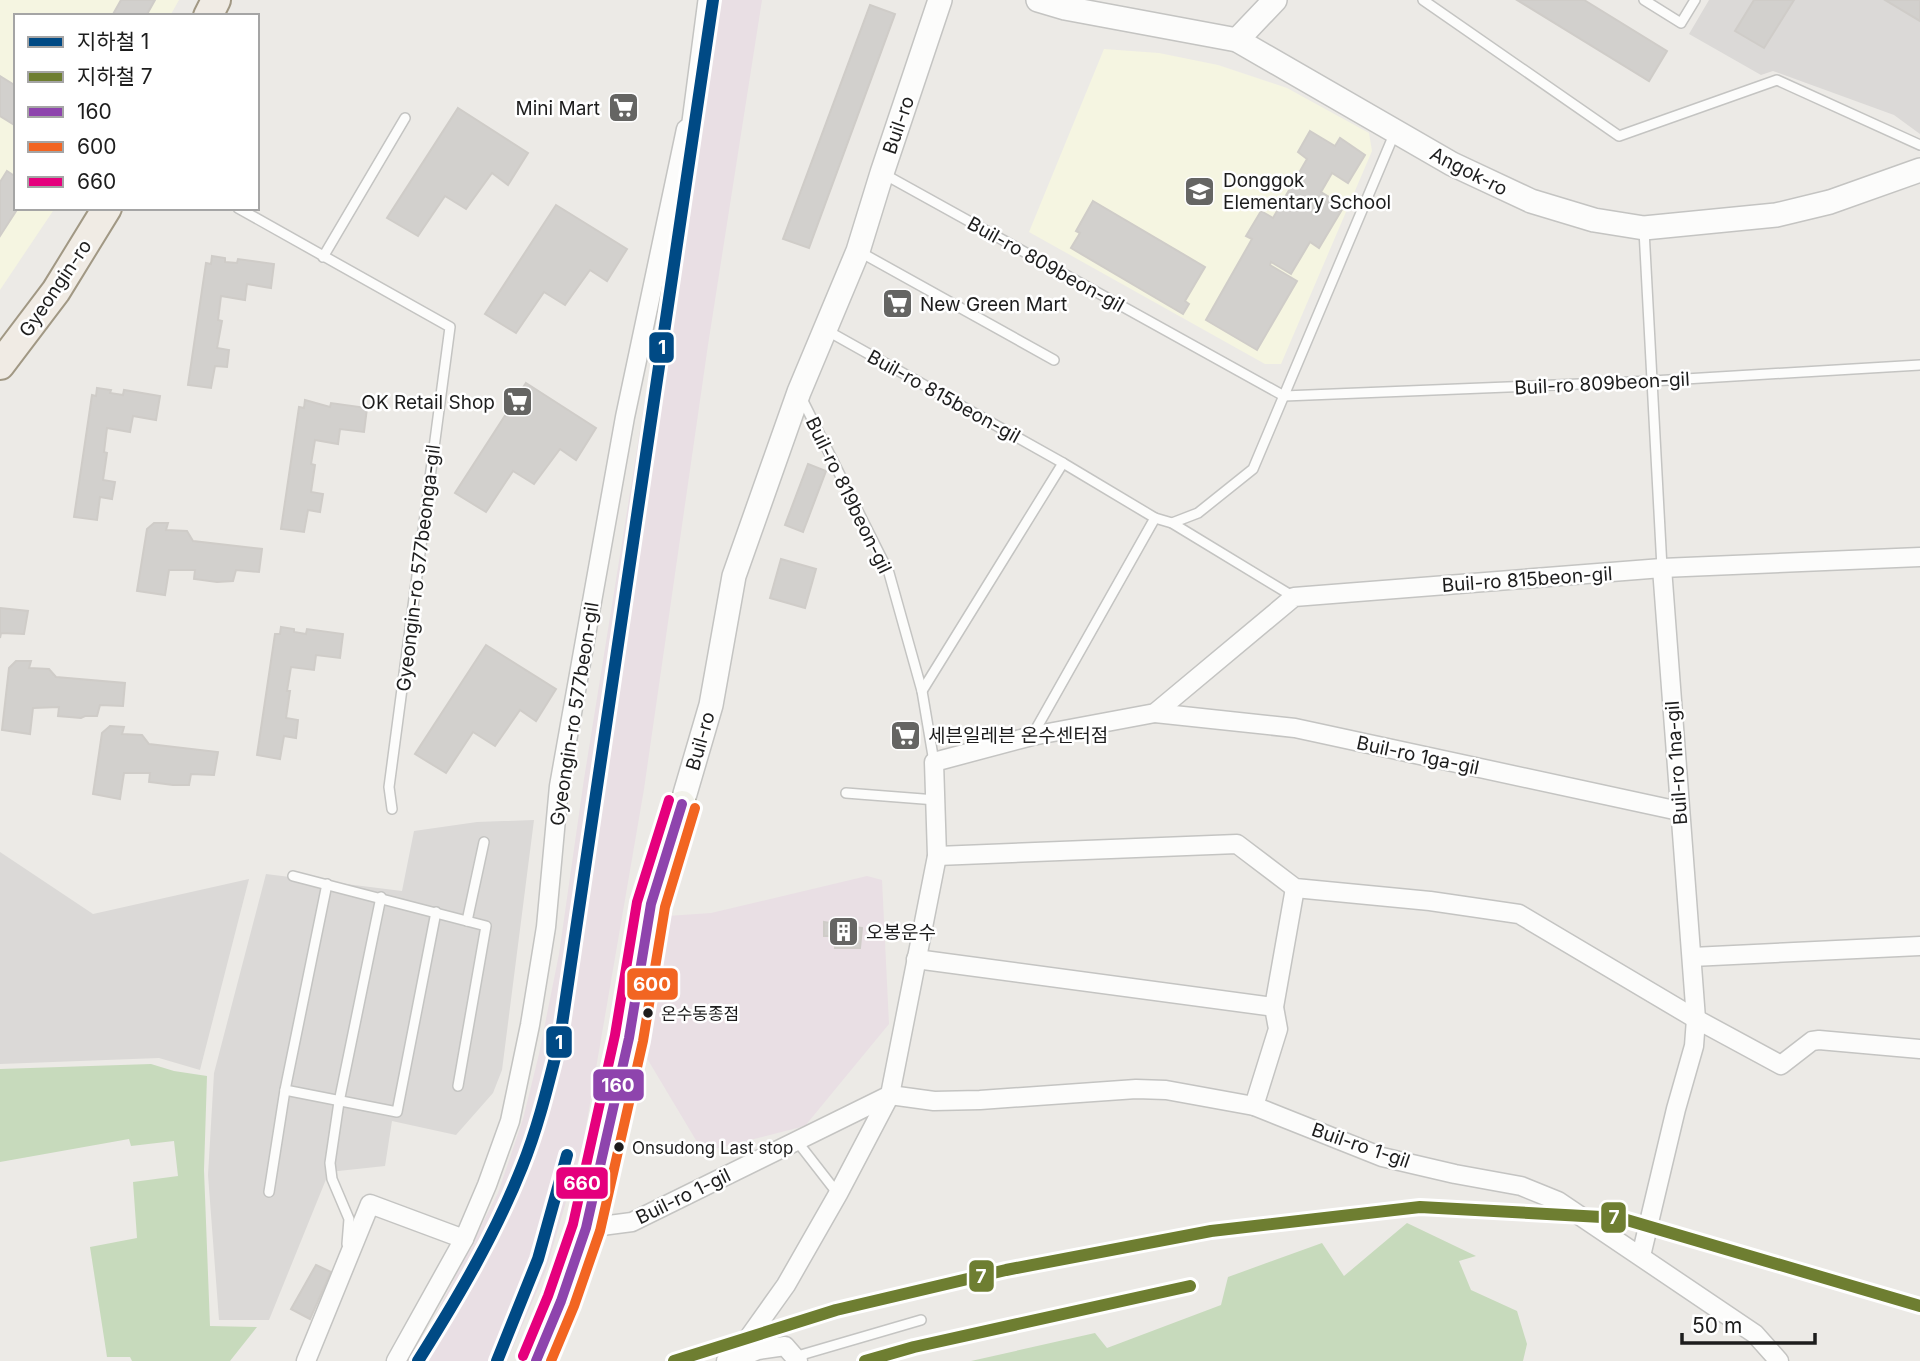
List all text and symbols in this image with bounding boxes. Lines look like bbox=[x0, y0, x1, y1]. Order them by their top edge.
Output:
legend bbox=[14, 14, 259, 210]
text: 지하철 1 bbox=[77, 29, 149, 54]
text: 지하철 7 bbox=[77, 64, 153, 89]
supermarket icon: Mini Mart bbox=[606, 91, 640, 125]
street label: Buil-ro bbox=[878, 93, 919, 157]
place label: Mini Mart bbox=[516, 97, 600, 120]
text: 160 bbox=[77, 99, 112, 124]
text: 600 bbox=[77, 134, 117, 159]
street label: Angok-ro bbox=[1426, 142, 1511, 201]
text: 660 bbox=[77, 169, 116, 194]
place label: Donggok Elementary School bbox=[1223, 169, 1391, 214]
school or university icon: Donggok Elementary School bbox=[1183, 174, 1217, 208]
street label: Buil-ro 809beon-gil bbox=[963, 212, 1128, 317]
street label: Gyeongin-ro bbox=[14, 235, 96, 341]
supermarket icon: New Green Mart bbox=[880, 287, 914, 321]
place label: New Green Mart bbox=[920, 293, 1067, 316]
line badge: 1 bbox=[648, 331, 675, 364]
text: 1 bbox=[658, 336, 666, 359]
street label: Buil-ro 815beon-gil bbox=[863, 345, 1024, 448]
street label: Buil-ro 809beon-gil bbox=[1514, 367, 1690, 400]
supermarket icon: OK Retail Shop bbox=[501, 385, 535, 419]
place label: OK Retail Shop bbox=[361, 391, 495, 414]
street label: Buil-ro 819beon-gil bbox=[801, 413, 896, 577]
street label: Gyeongin-ro 577beonga-gil bbox=[392, 443, 445, 693]
street label: Buil-ro 815beon-gil bbox=[1441, 562, 1613, 597]
street label: Gyeongin-ro 577beon-gil bbox=[545, 601, 604, 828]
street label: Buil-ro 1na-gil bbox=[1661, 700, 1692, 826]
street label: Buil-ro bbox=[681, 709, 720, 773]
supermarket icon: 세븐일레븐 온수센터점 bbox=[888, 718, 922, 752]
place label: 세븐일레븐 온수센터점 bbox=[928, 724, 1108, 747]
street label: Buil-ro 1ga-gil bbox=[1354, 731, 1481, 780]
building icon: 오봉운수 bbox=[826, 915, 860, 949]
place label: 오봉운수 bbox=[866, 921, 936, 944]
line badge: 600 bbox=[626, 967, 679, 1001]
text: 600 bbox=[633, 973, 671, 996]
place label: 온수동종점 bbox=[661, 1004, 739, 1024]
marker: 온수동종점 bbox=[641, 1006, 655, 1020]
line badge: 1 bbox=[545, 1025, 573, 1059]
text: 1 bbox=[555, 1031, 563, 1054]
line badge: 160 bbox=[592, 1068, 645, 1102]
text: 160 bbox=[601, 1074, 635, 1097]
street label: Buil-ro 1-gil bbox=[1309, 1118, 1413, 1173]
place label: Onsudong Last stop bbox=[632, 1138, 793, 1158]
marker: Onsudong Last stop bbox=[612, 1140, 626, 1154]
street label: Buil-ro 1-gil bbox=[632, 1164, 734, 1229]
line badge: 660 bbox=[555, 1166, 609, 1200]
text: 660 bbox=[563, 1172, 601, 1195]
line badge: 7 bbox=[1600, 1201, 1627, 1234]
text: 7 bbox=[1608, 1206, 1620, 1229]
line badge: 7 bbox=[968, 1259, 995, 1293]
text: 7 bbox=[975, 1265, 987, 1288]
scale bar bbox=[1682, 1302, 1815, 1346]
text: 50 m bbox=[1692, 1313, 1742, 1338]

